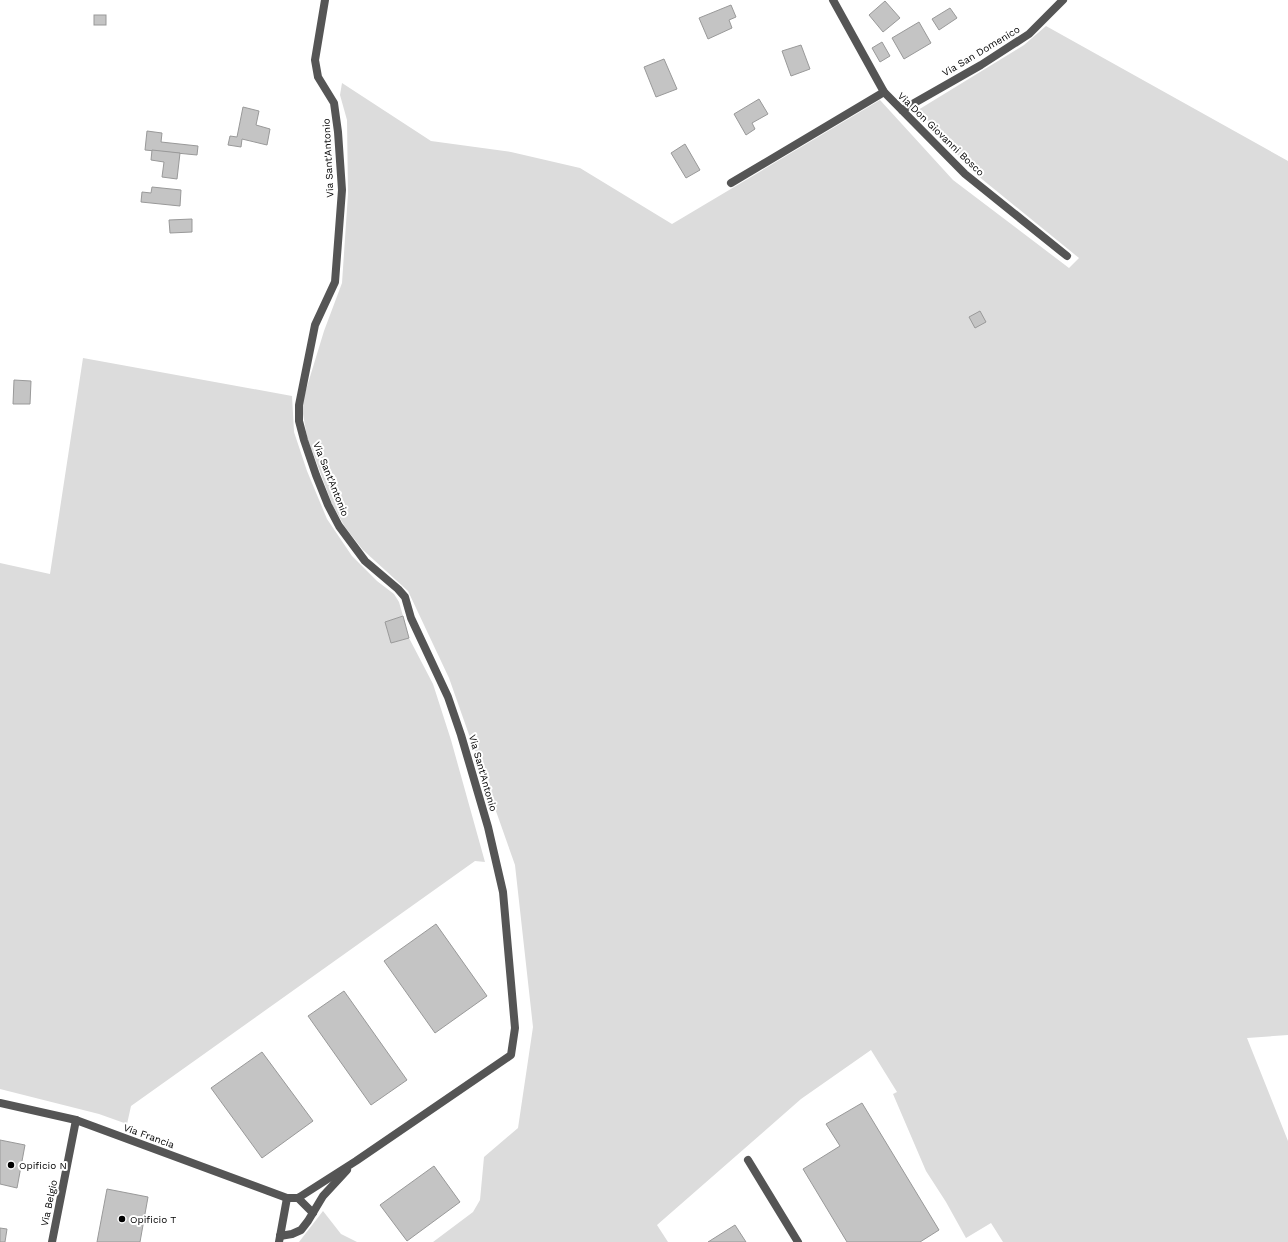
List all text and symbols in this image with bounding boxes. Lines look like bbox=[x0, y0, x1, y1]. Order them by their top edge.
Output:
street label: Via San Domenico bbox=[940, 23, 1022, 79]
street label: Via Don Giovanni Bosco bbox=[896, 90, 986, 178]
street label: Via Sant'Antonio bbox=[320, 118, 336, 198]
street label: Via Sant'Antonio bbox=[311, 440, 351, 518]
street label: Via Sant'Antonio bbox=[467, 733, 499, 813]
street label: Via Francia bbox=[122, 1122, 176, 1150]
marker: Opificio N bbox=[6, 1160, 16, 1170]
place label: Opificio N bbox=[19, 1160, 67, 1171]
street label: Via Belgio bbox=[39, 1179, 59, 1227]
marker: Opificio T bbox=[117, 1214, 127, 1224]
place label: Opificio T bbox=[130, 1214, 176, 1225]

